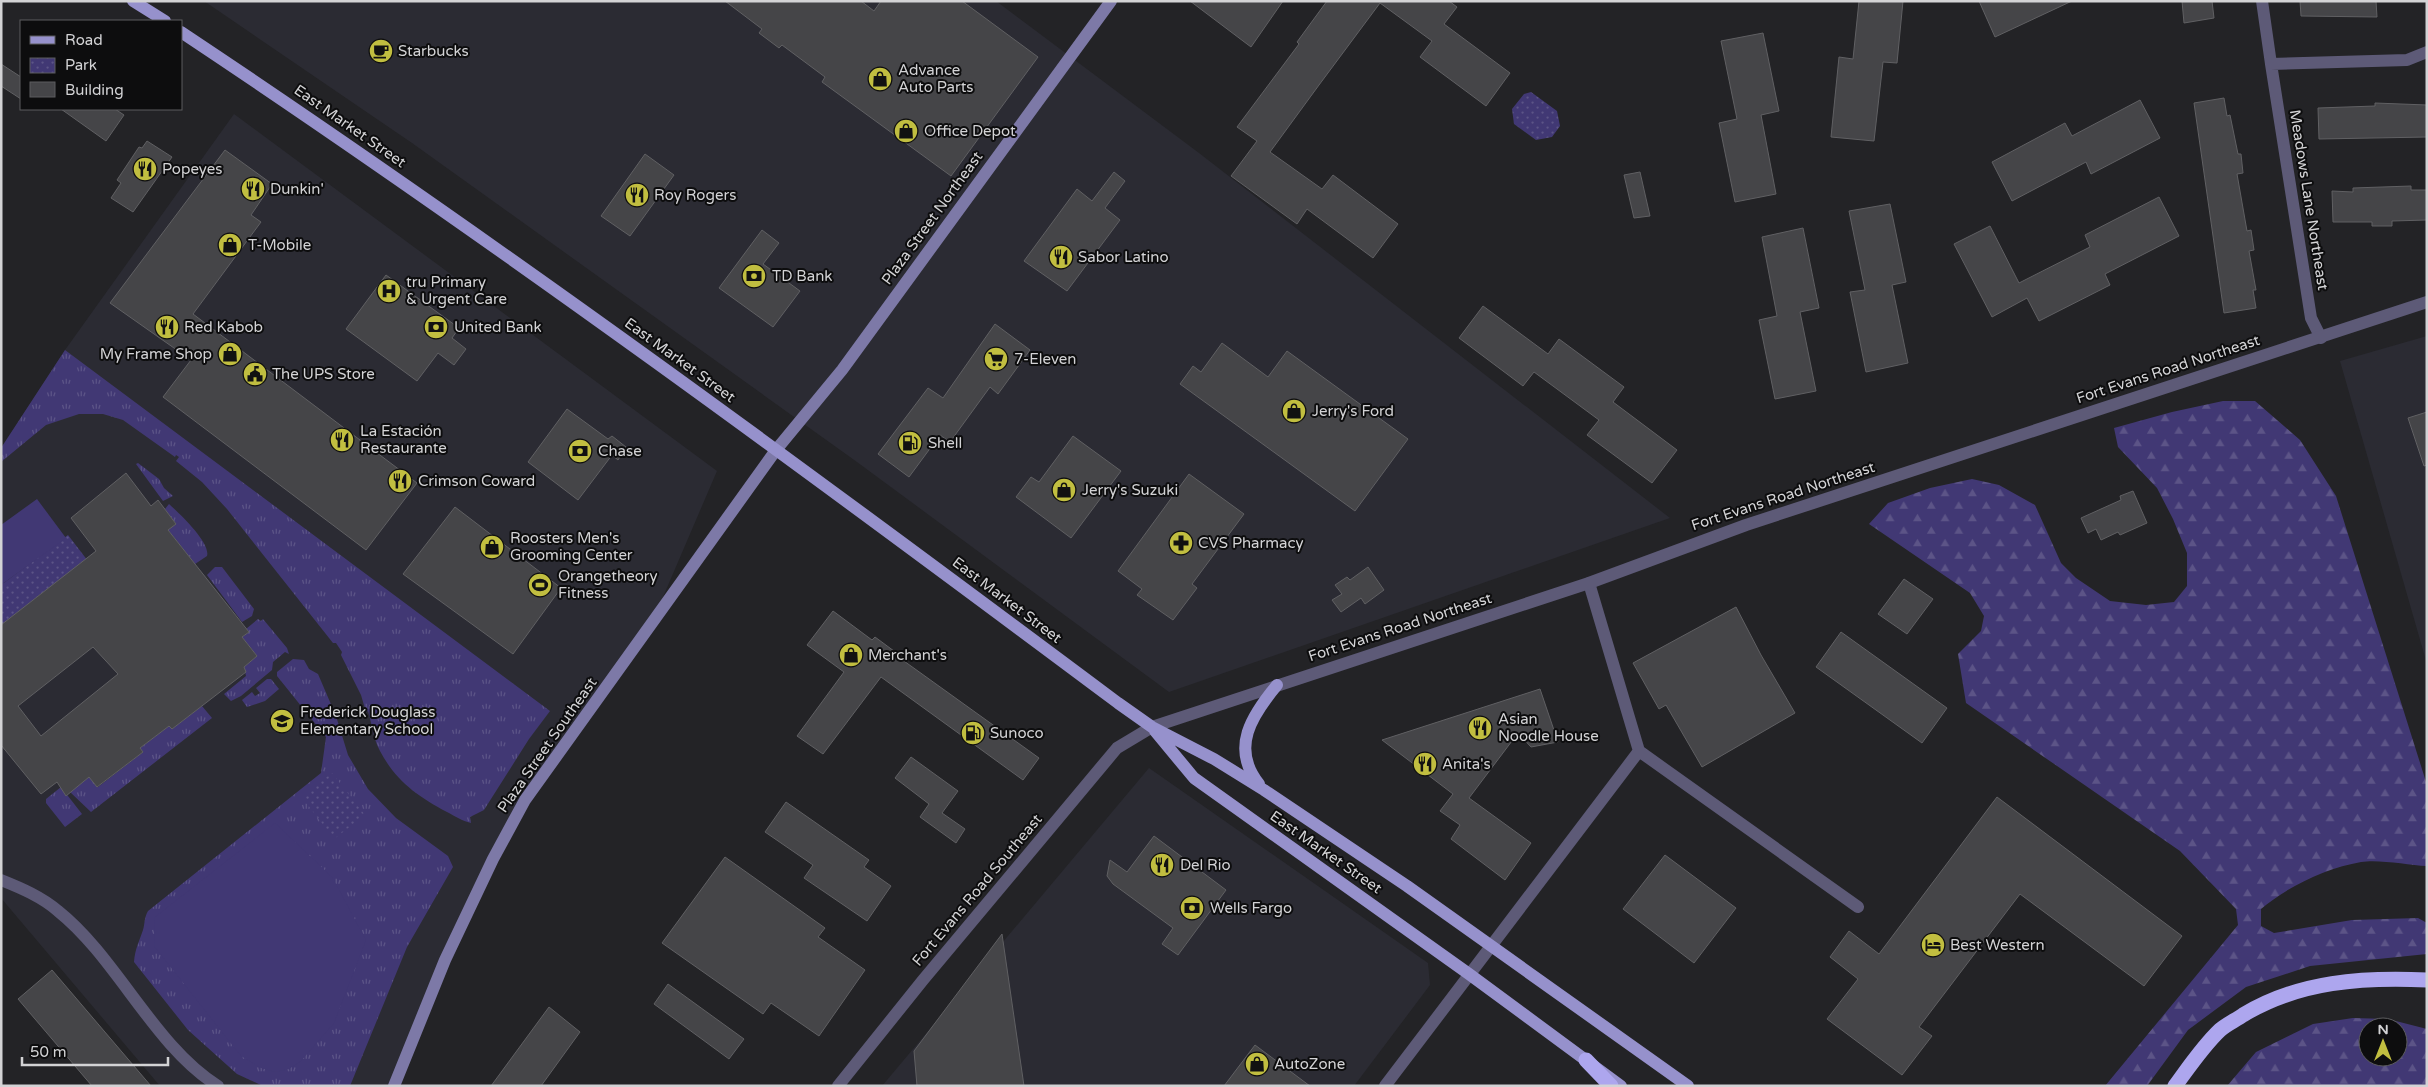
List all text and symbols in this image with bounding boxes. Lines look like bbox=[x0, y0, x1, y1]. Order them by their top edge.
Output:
legend bbox=[20, 20, 182, 110]
text: Road bbox=[65, 31, 103, 49]
cafe icon: Starbucks bbox=[368, 38, 394, 64]
place label: Starbucks bbox=[398, 42, 469, 60]
text: Park bbox=[65, 56, 97, 74]
place label: Advance Auto Parts bbox=[898, 61, 974, 96]
shop icon: Advance Auto Parts bbox=[867, 66, 893, 92]
text: Building bbox=[65, 81, 124, 99]
street label: East Market Street bbox=[291, 81, 410, 171]
street label: Meadows Lane Northeast bbox=[2286, 108, 2332, 292]
shop icon: Office Depot bbox=[893, 118, 919, 144]
place label: Office Depot bbox=[924, 122, 1016, 140]
street label: Plaza Street Northeast bbox=[878, 148, 986, 288]
restaurant icon: Popeyes bbox=[132, 156, 158, 182]
place label: Popeyes bbox=[162, 160, 223, 178]
restaurant icon: Dunkin' bbox=[240, 176, 266, 202]
place label: Dunkin' bbox=[270, 180, 324, 198]
restaurant icon: Roy Rogers bbox=[624, 182, 650, 208]
place label: Roy Rogers bbox=[654, 186, 736, 204]
shop icon: T-Mobile bbox=[217, 232, 243, 258]
place label: T-Mobile bbox=[248, 236, 311, 254]
restaurant icon: Sabor Latino bbox=[1048, 244, 1074, 270]
place label: Sabor Latino bbox=[1078, 248, 1169, 266]
bank icon: TD Bank bbox=[741, 263, 767, 289]
place label: TD Bank bbox=[772, 267, 832, 285]
place label: tru Primary & Urgent Care bbox=[406, 273, 507, 308]
hospital icon: tru Primary & Urgent Care bbox=[376, 278, 402, 304]
restaurant icon: Red Kabob bbox=[154, 314, 180, 340]
bank icon: United Bank bbox=[423, 314, 449, 340]
street label: East Market Street bbox=[621, 314, 739, 406]
place label: Red Kabob bbox=[184, 318, 263, 336]
place label: United Bank bbox=[454, 318, 542, 336]
street label: Fort Evans Road Northeast bbox=[2074, 331, 2262, 407]
shop icon: My Frame Shop bbox=[217, 341, 243, 367]
place label: My Frame Shop bbox=[100, 345, 212, 363]
supermarket icon: 7-Eleven bbox=[983, 346, 1009, 372]
place label: 7-Eleven bbox=[1014, 350, 1076, 368]
public building icon: The UPS Store bbox=[242, 361, 268, 387]
place label: The UPS Store bbox=[272, 365, 375, 383]
shop icon: Jerry's Ford bbox=[1281, 398, 1307, 424]
place label: Jerry's Ford bbox=[1312, 402, 1394, 420]
place label: La Estación Restaurante bbox=[360, 422, 447, 457]
restaurant icon: La Estación Restaurante bbox=[329, 427, 355, 453]
fuel station icon: Shell bbox=[897, 430, 923, 456]
place label: Shell bbox=[928, 434, 962, 452]
bank icon: Chase bbox=[567, 438, 593, 464]
place label: Chase bbox=[598, 442, 642, 460]
street label: Fort Evans Road Northeast bbox=[1689, 458, 1877, 534]
restaurant icon: Crimson Coward bbox=[387, 468, 413, 494]
place label: Crimson Coward bbox=[418, 472, 535, 490]
shop icon: Jerry's Suzuki bbox=[1051, 477, 1077, 503]
place label: Jerry's Suzuki bbox=[1082, 481, 1178, 499]
place label: Roosters Men's Grooming Center bbox=[510, 529, 633, 564]
pharmacy icon: CVS Pharmacy bbox=[1168, 530, 1194, 556]
shop icon: Roosters Men's Grooming Center bbox=[479, 534, 505, 560]
place label: CVS Pharmacy bbox=[1198, 534, 1303, 552]
street label: East Market Street bbox=[949, 553, 1065, 647]
place label: Orangetheory Fitness bbox=[558, 567, 658, 602]
sports icon: Orangetheory Fitness bbox=[527, 572, 553, 598]
street label: Fort Evans Road Northeast bbox=[1306, 589, 1494, 665]
shop icon: Merchant's bbox=[838, 642, 864, 668]
place label: Merchant's bbox=[868, 646, 947, 664]
street label: Plaza Street Southeast bbox=[493, 674, 601, 816]
place label: Frederick Douglass Elementary School bbox=[300, 703, 436, 738]
school or university icon: Frederick Douglass Elementary School bbox=[269, 708, 295, 734]
place label: Asian Noodle House bbox=[1498, 710, 1599, 745]
restaurant icon: Asian Noodle House bbox=[1467, 715, 1493, 741]
fuel station icon: Sunoco bbox=[960, 720, 986, 746]
place label: Sunoco bbox=[990, 724, 1044, 742]
restaurant icon: Anita's bbox=[1412, 751, 1438, 777]
place label: Anita's bbox=[1442, 755, 1491, 773]
street label: East Market Street bbox=[1267, 807, 1386, 897]
street label: Fort Evans Road Southeast bbox=[908, 810, 1046, 970]
restaurant icon: Del Rio bbox=[1149, 852, 1175, 878]
place label: Del Rio bbox=[1180, 856, 1231, 874]
bank icon: Wells Fargo bbox=[1179, 895, 1205, 921]
place label: Wells Fargo bbox=[1210, 899, 1292, 917]
hotel icon: Best Western bbox=[1920, 932, 1946, 958]
place label: Best Western bbox=[1950, 936, 2045, 954]
north arrow bbox=[2358, 1017, 2408, 1067]
text: N bbox=[2377, 1021, 2389, 1038]
scale bar bbox=[22, 1034, 169, 1066]
text: 50 m bbox=[30, 1043, 67, 1061]
shop icon: AutoZone bbox=[1244, 1051, 1270, 1077]
place label: AutoZone bbox=[1274, 1055, 1345, 1073]

